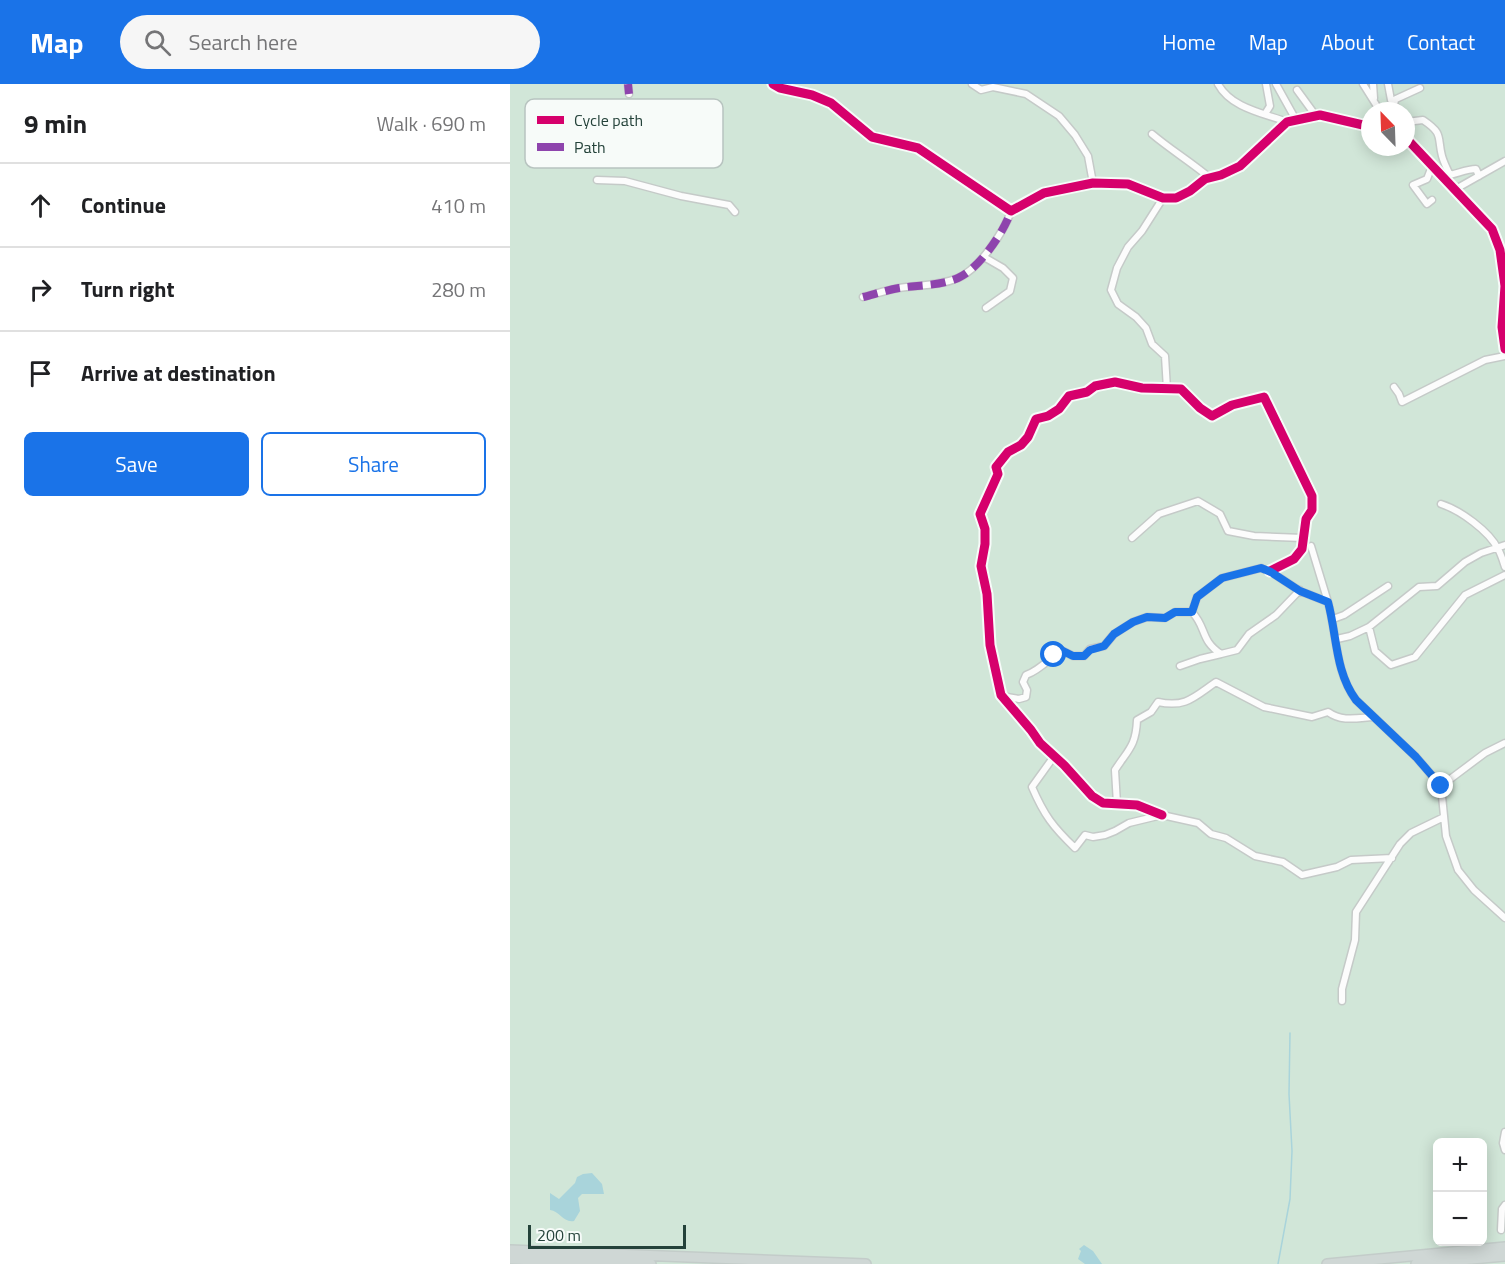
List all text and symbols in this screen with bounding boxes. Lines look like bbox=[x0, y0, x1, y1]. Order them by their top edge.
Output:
search box bbox=[120, 15, 540, 69]
text: Map bbox=[30, 21, 84, 64]
text: Search here bbox=[189, 25, 298, 59]
icon: search bbox=[141, 26, 174, 59]
text: Home bbox=[1162, 26, 1216, 58]
text: Map bbox=[1249, 26, 1288, 58]
text: About bbox=[1321, 26, 1374, 58]
text: Contact bbox=[1407, 26, 1475, 58]
legend bbox=[525, 99, 723, 168]
north arrow bbox=[1361, 102, 1415, 156]
text: 9 min bbox=[24, 104, 87, 143]
text: Walk · 690 m bbox=[377, 108, 486, 139]
text: Cycle path bbox=[574, 108, 643, 132]
text: Path bbox=[574, 135, 606, 159]
text: Continue bbox=[81, 188, 166, 222]
icon: ahead bbox=[24, 189, 57, 222]
text: 410 m bbox=[431, 190, 486, 221]
text: Turn right bbox=[81, 272, 175, 306]
icon: right bbox=[24, 273, 57, 306]
text: 280 m bbox=[431, 274, 486, 305]
text: Arrive at destination bbox=[81, 356, 276, 390]
icon: arrive bbox=[24, 357, 57, 390]
button: Save bbox=[24, 432, 249, 496]
button: Share bbox=[261, 432, 486, 496]
route start bbox=[1040, 641, 1066, 667]
route end bbox=[1427, 772, 1453, 798]
map controls bbox=[1433, 1138, 1487, 1246]
button: + bbox=[1433, 1138, 1487, 1192]
button: − bbox=[1433, 1192, 1487, 1246]
scale bar bbox=[528, 1222, 686, 1250]
text: 200 m bbox=[537, 1223, 581, 1247]

